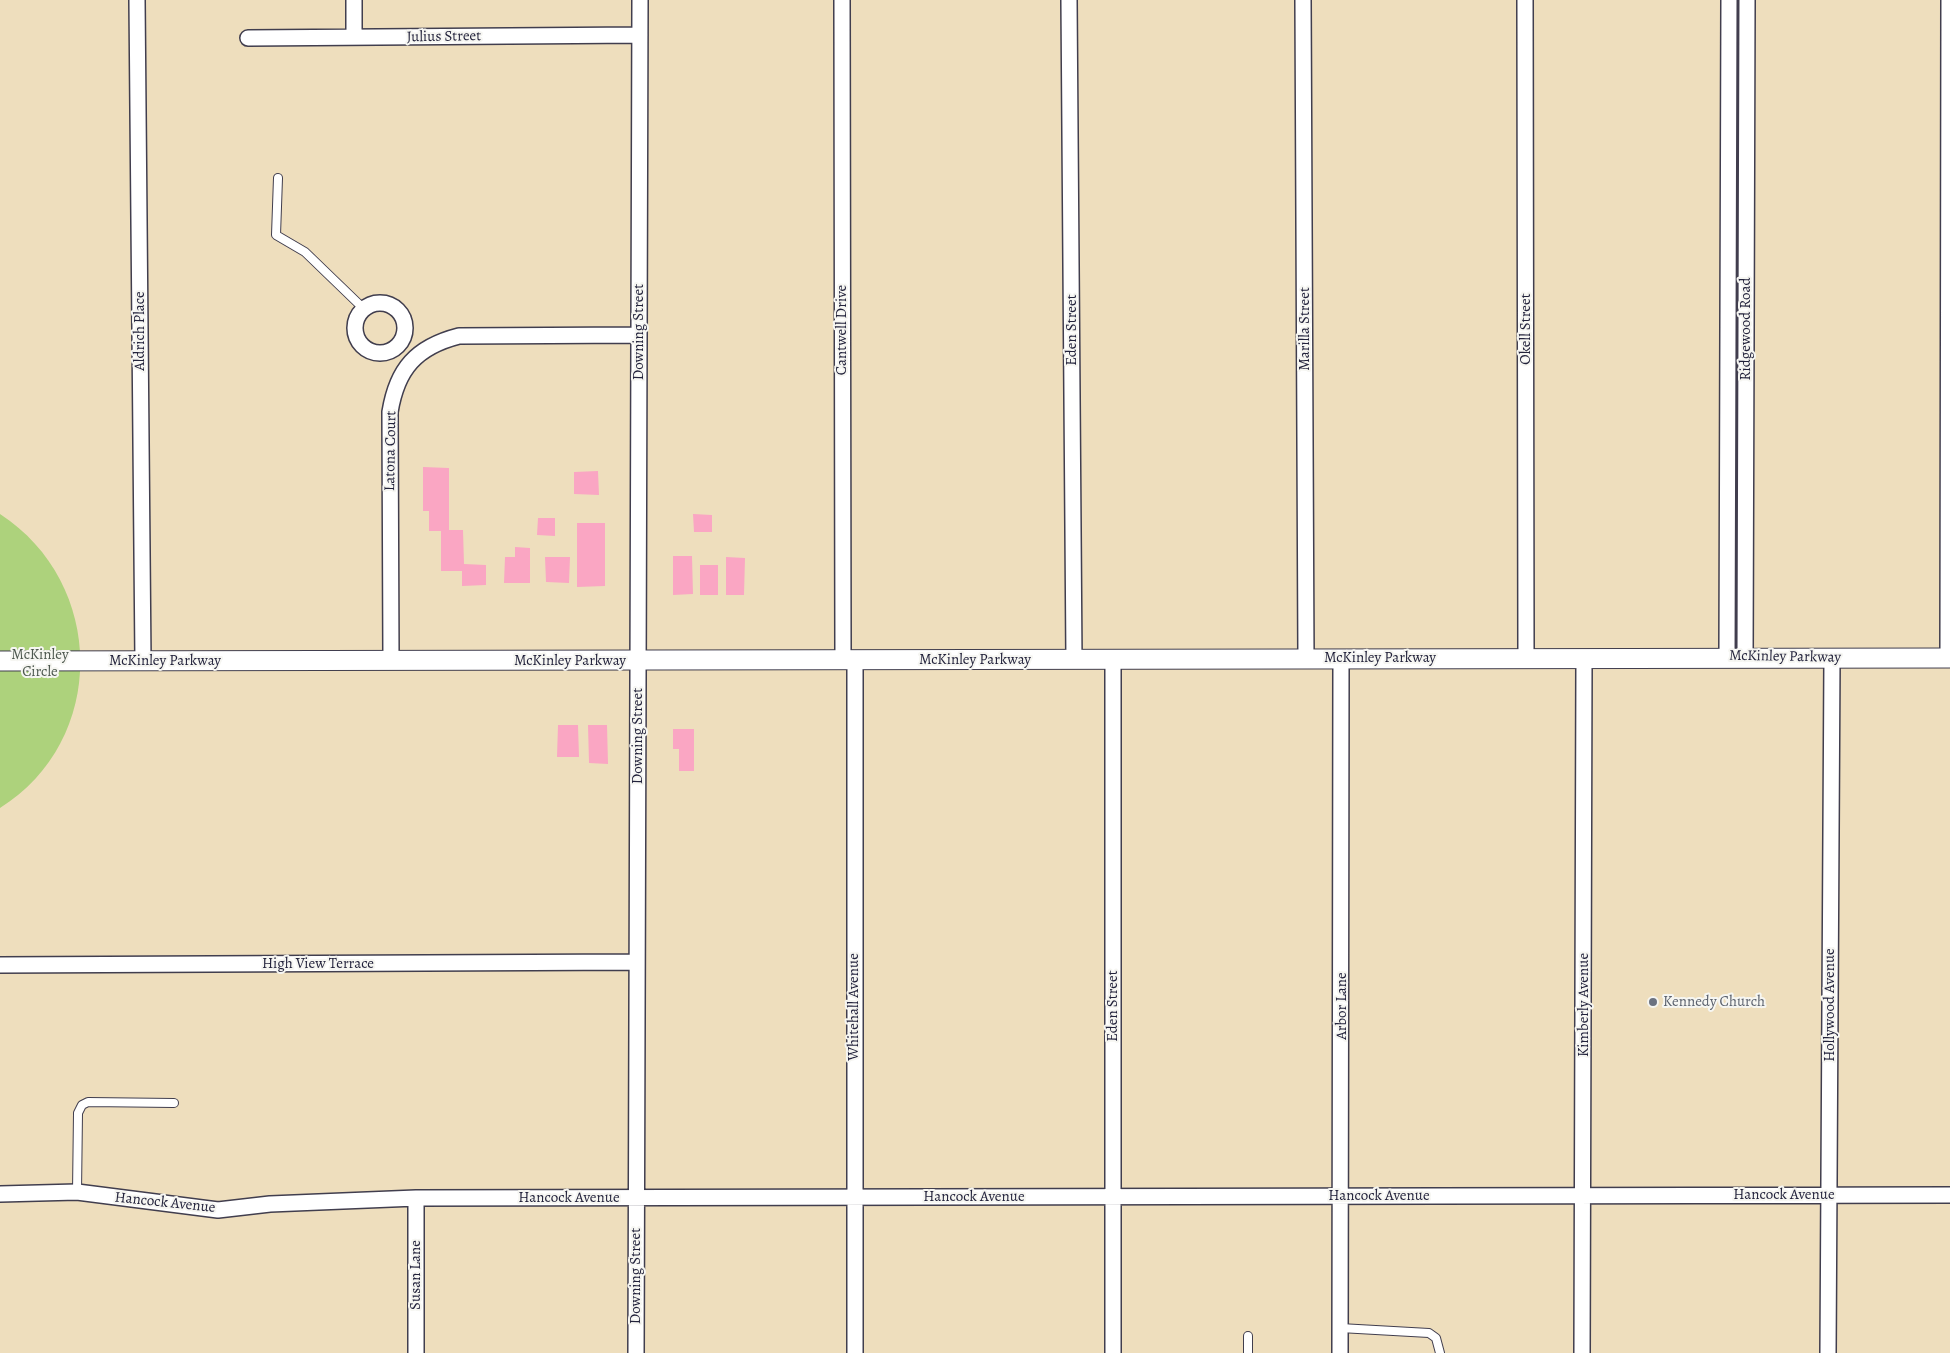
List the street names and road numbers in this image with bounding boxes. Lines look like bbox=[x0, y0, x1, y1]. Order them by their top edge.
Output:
street label: Julius Street bbox=[407, 27, 481, 47]
street label: Ridgewood Road bbox=[1737, 277, 1755, 381]
street label: Downing Street bbox=[630, 284, 648, 380]
street label: Cantwell Drive bbox=[833, 285, 851, 375]
street label: Marilla Street bbox=[1296, 287, 1314, 371]
street label: Aldrich Place bbox=[131, 291, 149, 371]
street label: Okell Street bbox=[1517, 293, 1535, 365]
street label: Eden Street bbox=[1063, 294, 1081, 366]
street label: Latona Court bbox=[381, 411, 401, 491]
street label: McKinley Parkway bbox=[1729, 647, 1841, 667]
street label: McKinley Parkway bbox=[1324, 649, 1436, 667]
street label: McKinley Parkway bbox=[919, 651, 1031, 669]
street label: McKinley Parkway bbox=[109, 652, 221, 670]
street label: McKinley Parkway bbox=[514, 652, 626, 670]
street label: Downing Street bbox=[629, 688, 647, 784]
street label: Hollywood Avenue bbox=[1821, 948, 1839, 1062]
street label: Whitehall Avenue bbox=[845, 953, 863, 1061]
street label: Kimberly Avenue bbox=[1575, 953, 1593, 1057]
street label: High View Terrace bbox=[262, 955, 374, 973]
street label: Eden Street bbox=[1104, 970, 1122, 1042]
street label: Arbor Lane bbox=[1333, 972, 1351, 1040]
street label: Hancock Avenue bbox=[1733, 1186, 1835, 1204]
street label: Hancock Avenue bbox=[1328, 1187, 1430, 1205]
street label: Hancock Avenue bbox=[923, 1188, 1025, 1206]
street label: Hancock Avenue bbox=[114, 1189, 216, 1217]
street label: Hancock Avenue bbox=[518, 1189, 620, 1207]
street label: Downing Street bbox=[627, 1228, 645, 1324]
street label: Susan Lane bbox=[407, 1240, 425, 1310]

